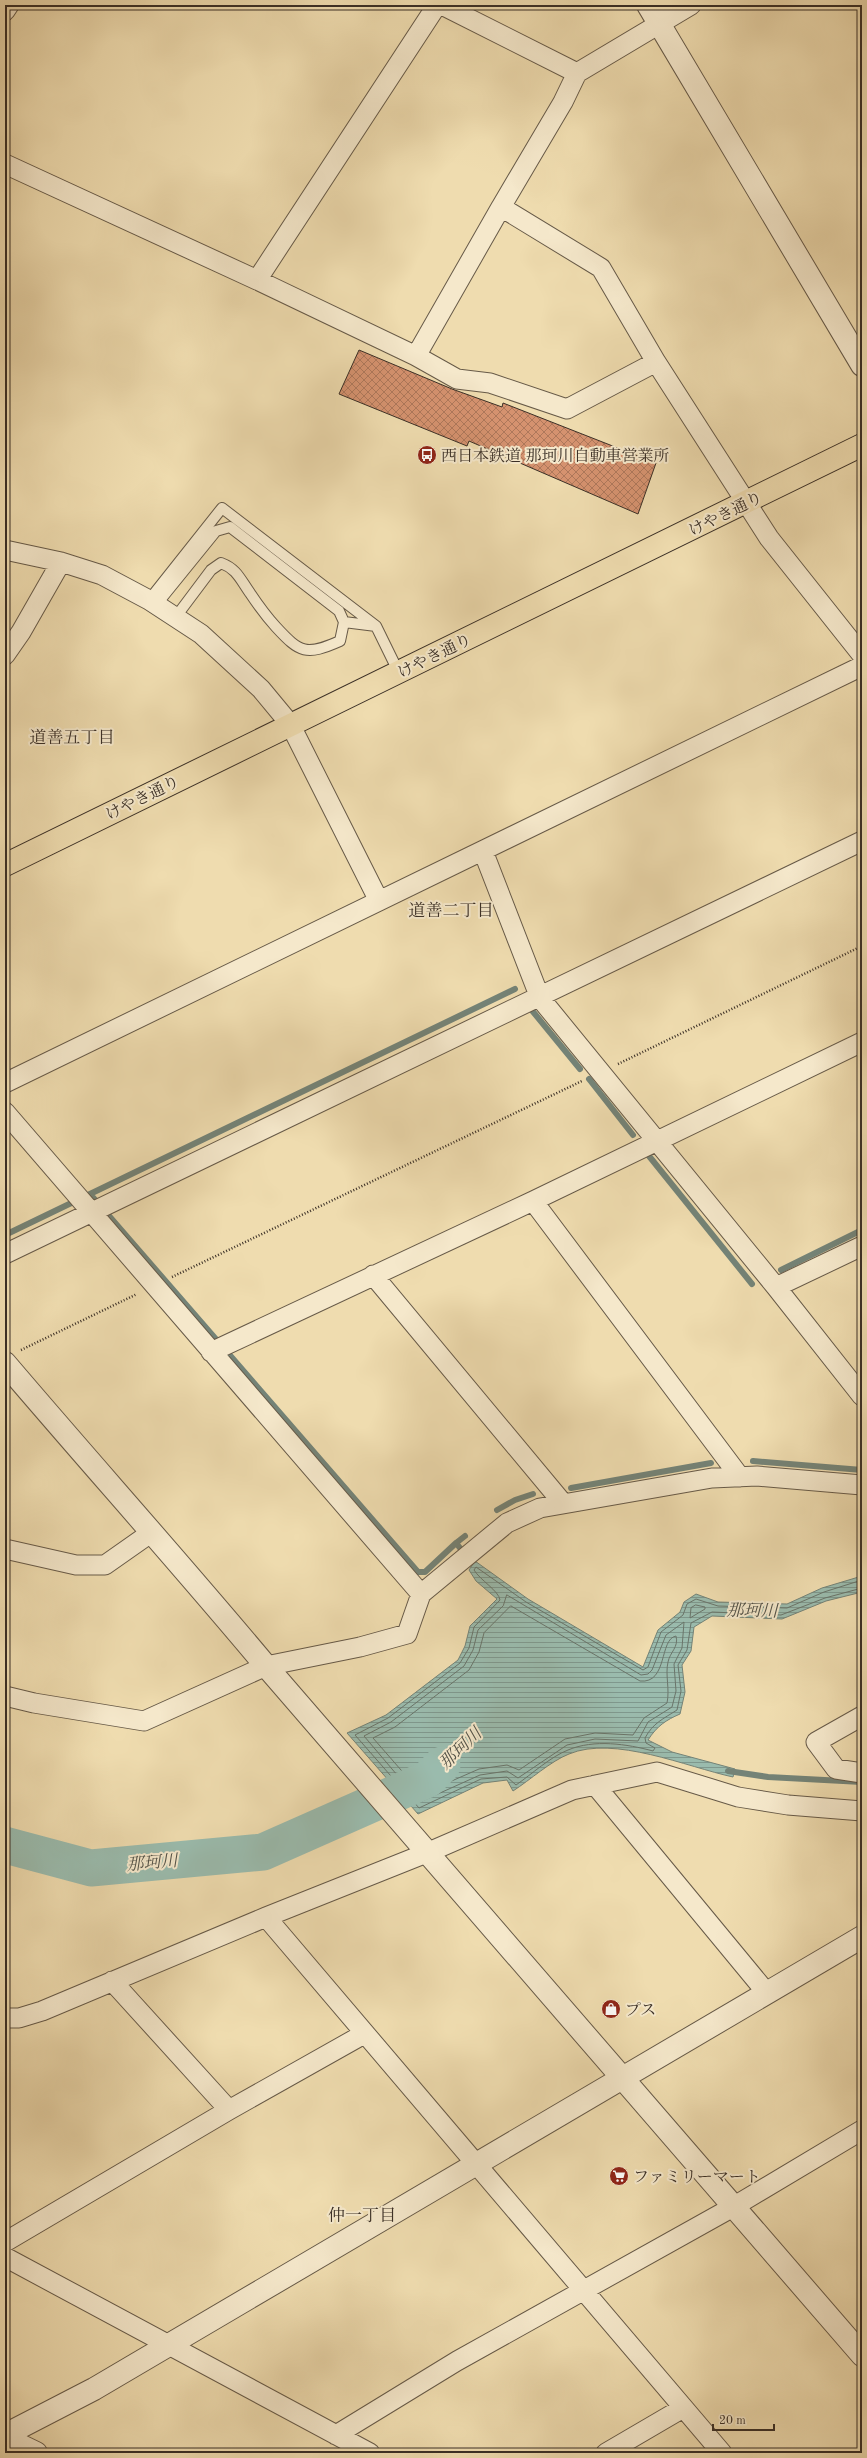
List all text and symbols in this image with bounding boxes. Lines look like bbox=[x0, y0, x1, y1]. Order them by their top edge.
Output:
bus stop icon: 西日本鉄道 那珂川自動車営業所 bbox=[416, 444, 438, 466]
place label: 西日本鉄道 那珂川自動車営業所 bbox=[441, 447, 669, 465]
street label: けやき通り bbox=[686, 488, 765, 540]
street label: けやき通り bbox=[395, 630, 474, 682]
district label: 道善五丁目 bbox=[30, 728, 115, 747]
street label: けやき通り bbox=[103, 772, 182, 824]
district label: 道善二丁目 bbox=[409, 901, 494, 920]
water label: 那珂川 bbox=[726, 1602, 780, 1620]
water label: 那珂川 bbox=[436, 1723, 487, 1773]
water label: 那珂川 bbox=[126, 1852, 180, 1874]
shop icon: プス bbox=[600, 1998, 622, 2020]
place label: プス bbox=[625, 2002, 656, 2019]
supermarket icon: ファミリーマート bbox=[608, 2165, 630, 2187]
place label: ファミリーマート bbox=[633, 2169, 761, 2186]
district label: 仲一丁目 bbox=[328, 2206, 396, 2225]
scale bar bbox=[713, 2406, 774, 2432]
text: 20 m bbox=[719, 2415, 746, 2427]

